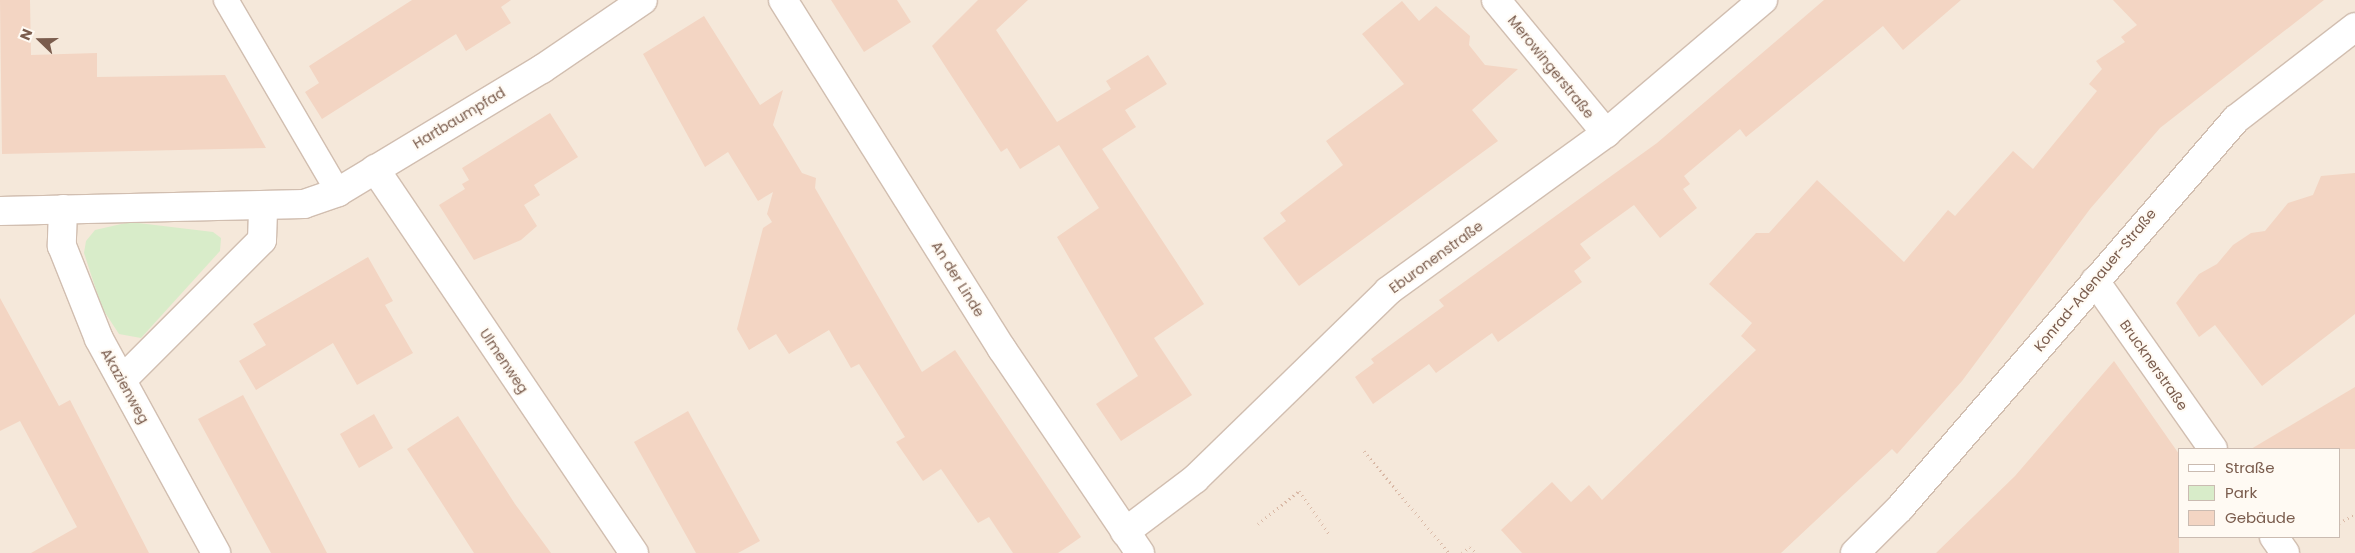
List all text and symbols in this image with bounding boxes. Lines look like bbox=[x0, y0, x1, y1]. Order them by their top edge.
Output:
street label: Merowingerstraße bbox=[1504, 12, 1598, 122]
north arrow bbox=[15, 15, 65, 65]
text: N bbox=[15, 26, 37, 43]
street label: Hartbaumpfad bbox=[410, 84, 508, 152]
street label: Konrad-Adenauer-Straße bbox=[2030, 205, 2160, 355]
street label: Eburonenstraße bbox=[1386, 217, 1486, 297]
street label: An der Linde bbox=[928, 238, 988, 320]
street label: Brucknerstraße bbox=[2117, 317, 2191, 413]
street label: Ulmenweg bbox=[476, 325, 532, 397]
street label: Akazienweg bbox=[97, 346, 153, 426]
legend bbox=[2178, 448, 2340, 538]
text: Straße bbox=[2225, 457, 2275, 478]
text: Park bbox=[2225, 482, 2257, 503]
text: Gebäude bbox=[2225, 507, 2295, 528]

